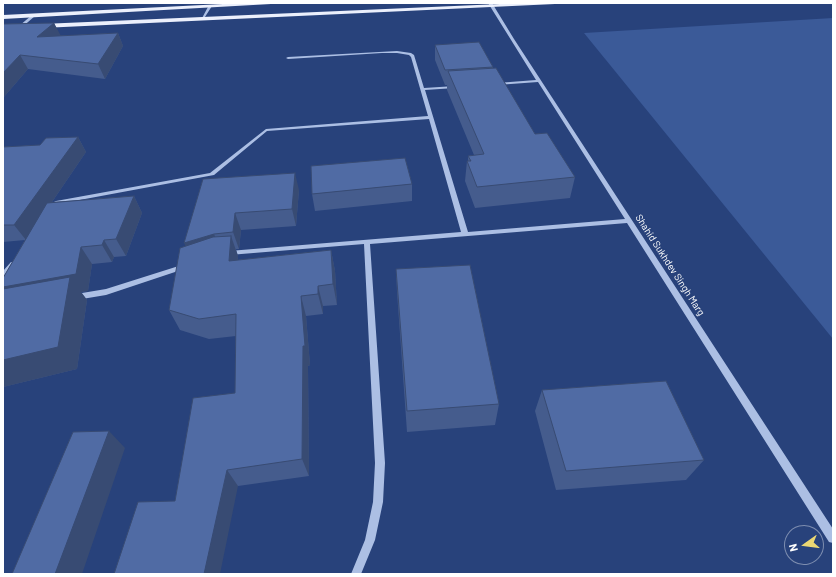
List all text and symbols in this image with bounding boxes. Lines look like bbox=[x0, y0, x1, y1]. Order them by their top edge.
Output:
street label: Shahid Sukhdev Singh Marg bbox=[633, 212, 707, 318]
north arrow bbox=[784, 525, 824, 565]
text: N bbox=[786, 543, 800, 553]

